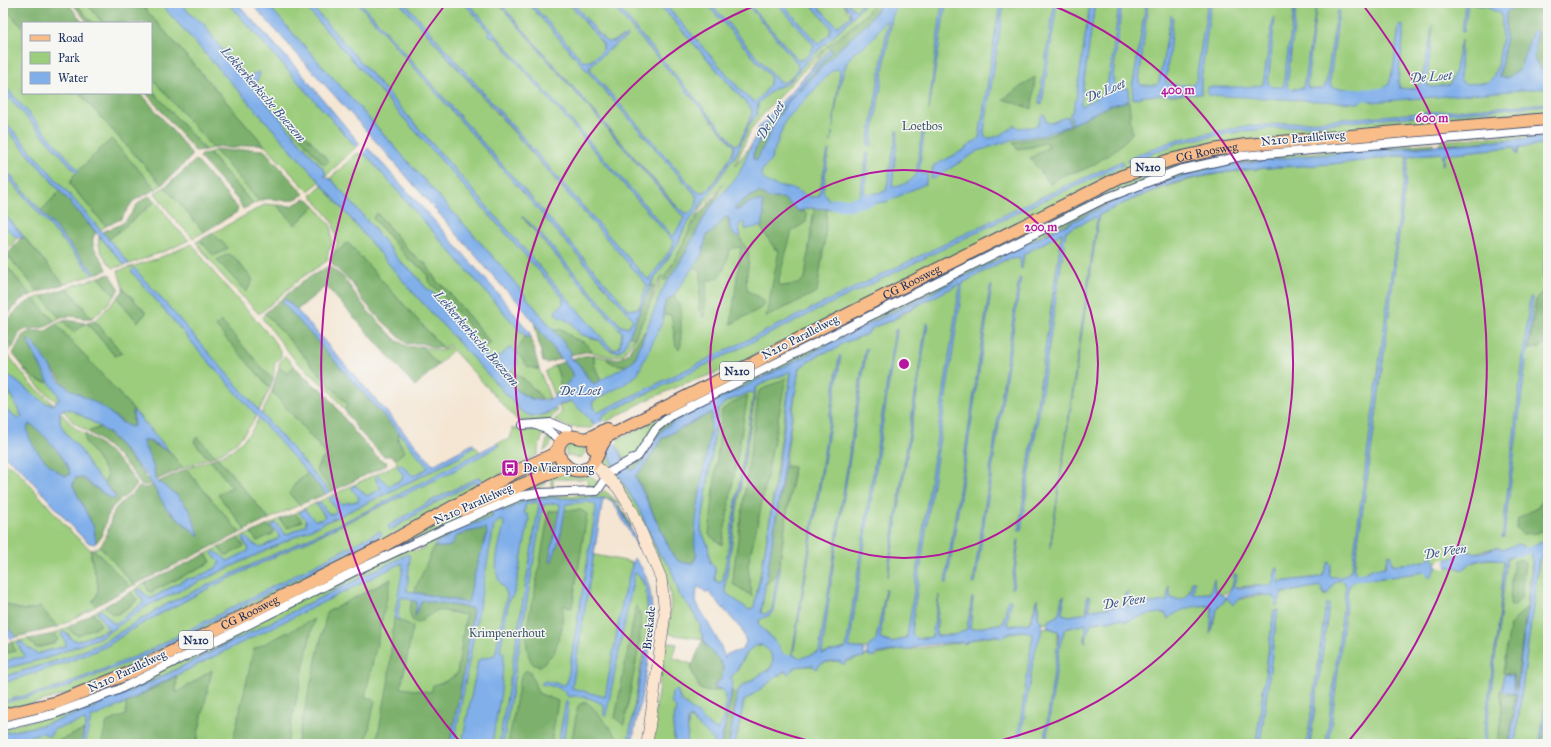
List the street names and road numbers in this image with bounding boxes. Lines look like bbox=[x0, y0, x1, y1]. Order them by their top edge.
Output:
street label: N210 Parallelweg bbox=[1260, 127, 1346, 150]
street label: CG Roosweg bbox=[1174, 139, 1239, 165]
road number: N210 bbox=[1131, 158, 1165, 176]
street label: CG Roosweg bbox=[880, 262, 944, 303]
street label: N210 Parallelweg bbox=[759, 311, 842, 363]
road number: N210 bbox=[720, 362, 754, 380]
street label: N210 Parallelweg bbox=[432, 480, 515, 529]
street label: CG Roosweg bbox=[218, 592, 282, 633]
street label: Breekade bbox=[640, 605, 658, 651]
road number: N210 bbox=[179, 631, 213, 649]
street label: N210 Parallelweg bbox=[86, 647, 169, 696]

